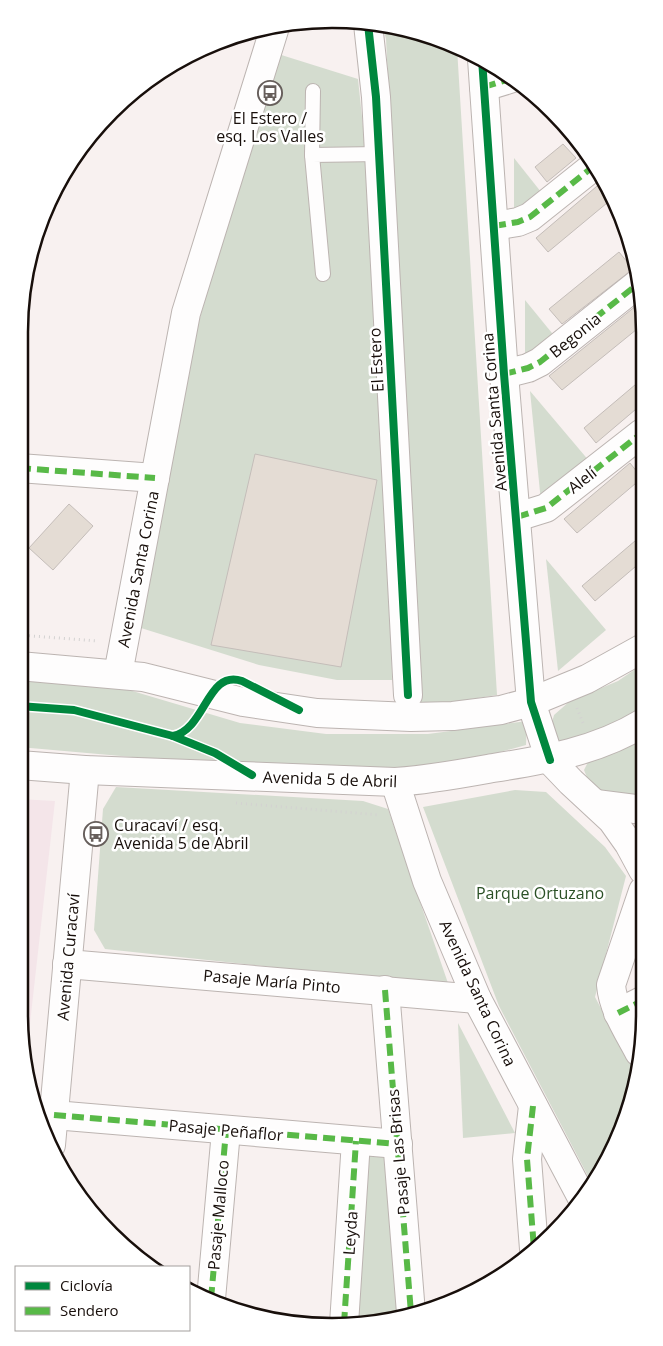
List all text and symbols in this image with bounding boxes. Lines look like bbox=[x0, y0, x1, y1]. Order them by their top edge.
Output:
bus stop icon: El Estero / esq. Los Valles bbox=[257, 80, 283, 106]
place label: El Estero / esq. Los Valles bbox=[216, 107, 324, 147]
street label: Begonia bbox=[545, 307, 605, 363]
street label: El Estero bbox=[363, 327, 389, 393]
street label: Avenida Santa Corina bbox=[476, 332, 512, 492]
street label: Alelí bbox=[563, 461, 602, 498]
street label: Avenida Santa Corina bbox=[112, 489, 164, 649]
street label: Avenida 5 de Abril bbox=[262, 766, 398, 792]
place label: Curacaví / esq. Avenida 5 de Abril bbox=[114, 814, 249, 854]
bus stop icon: Curacaví / esq. Avenida 5 de Abril bbox=[83, 821, 109, 847]
park label: Parque Ortuzano bbox=[476, 882, 604, 904]
street label: Avenida Curacaví bbox=[51, 891, 85, 1022]
street label: Avenida Santa Corina bbox=[434, 916, 522, 1070]
street label: Pasaje María Pinto bbox=[202, 964, 342, 998]
street label: Pasaje Las Brisas bbox=[382, 1088, 414, 1216]
street label: Pasaje Peñaflor bbox=[168, 1114, 285, 1146]
street label: Pasaje Malloco bbox=[202, 1159, 234, 1271]
street label: Leyda bbox=[337, 1210, 363, 1256]
legend bbox=[15, 1266, 190, 1331]
text: Ciclovía bbox=[60, 1275, 113, 1295]
text: Sendero bbox=[60, 1300, 119, 1320]

